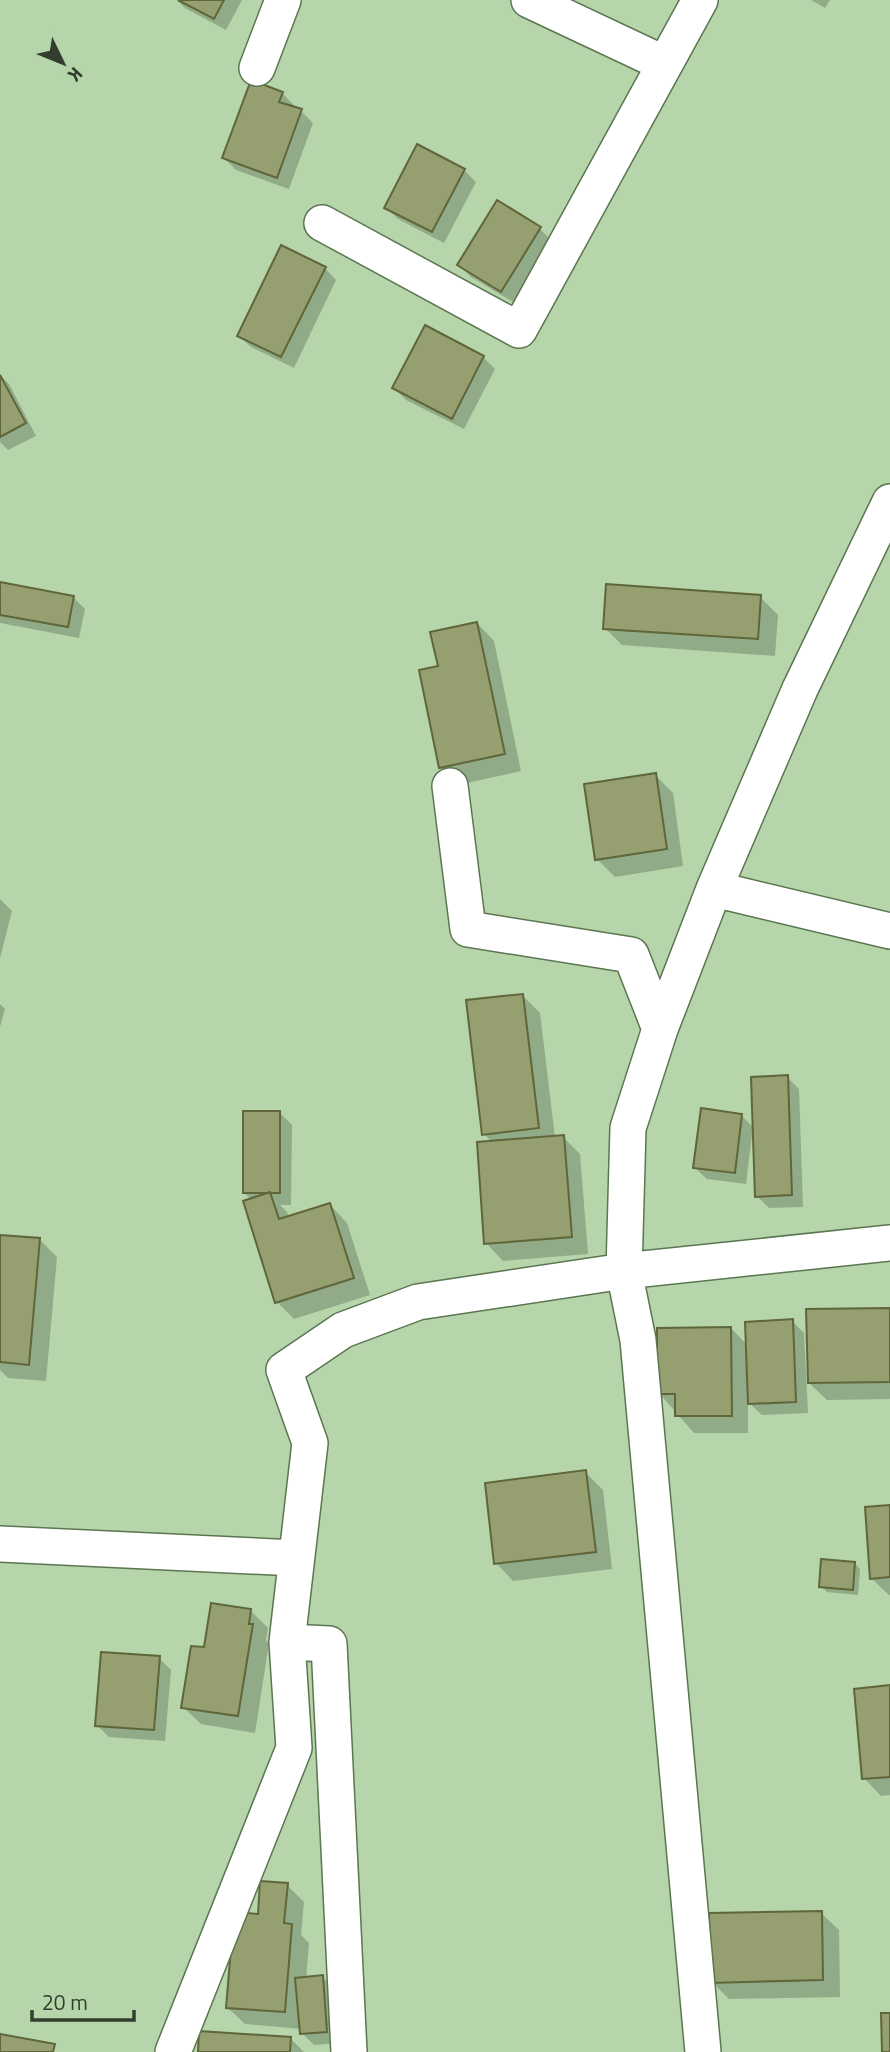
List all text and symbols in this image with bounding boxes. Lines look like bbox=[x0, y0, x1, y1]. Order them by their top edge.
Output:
north arrow bbox=[28, 28, 98, 98]
text: K bbox=[61, 61, 90, 89]
scale bar bbox=[32, 1979, 133, 2023]
text: 20 m bbox=[42, 1986, 88, 2018]

